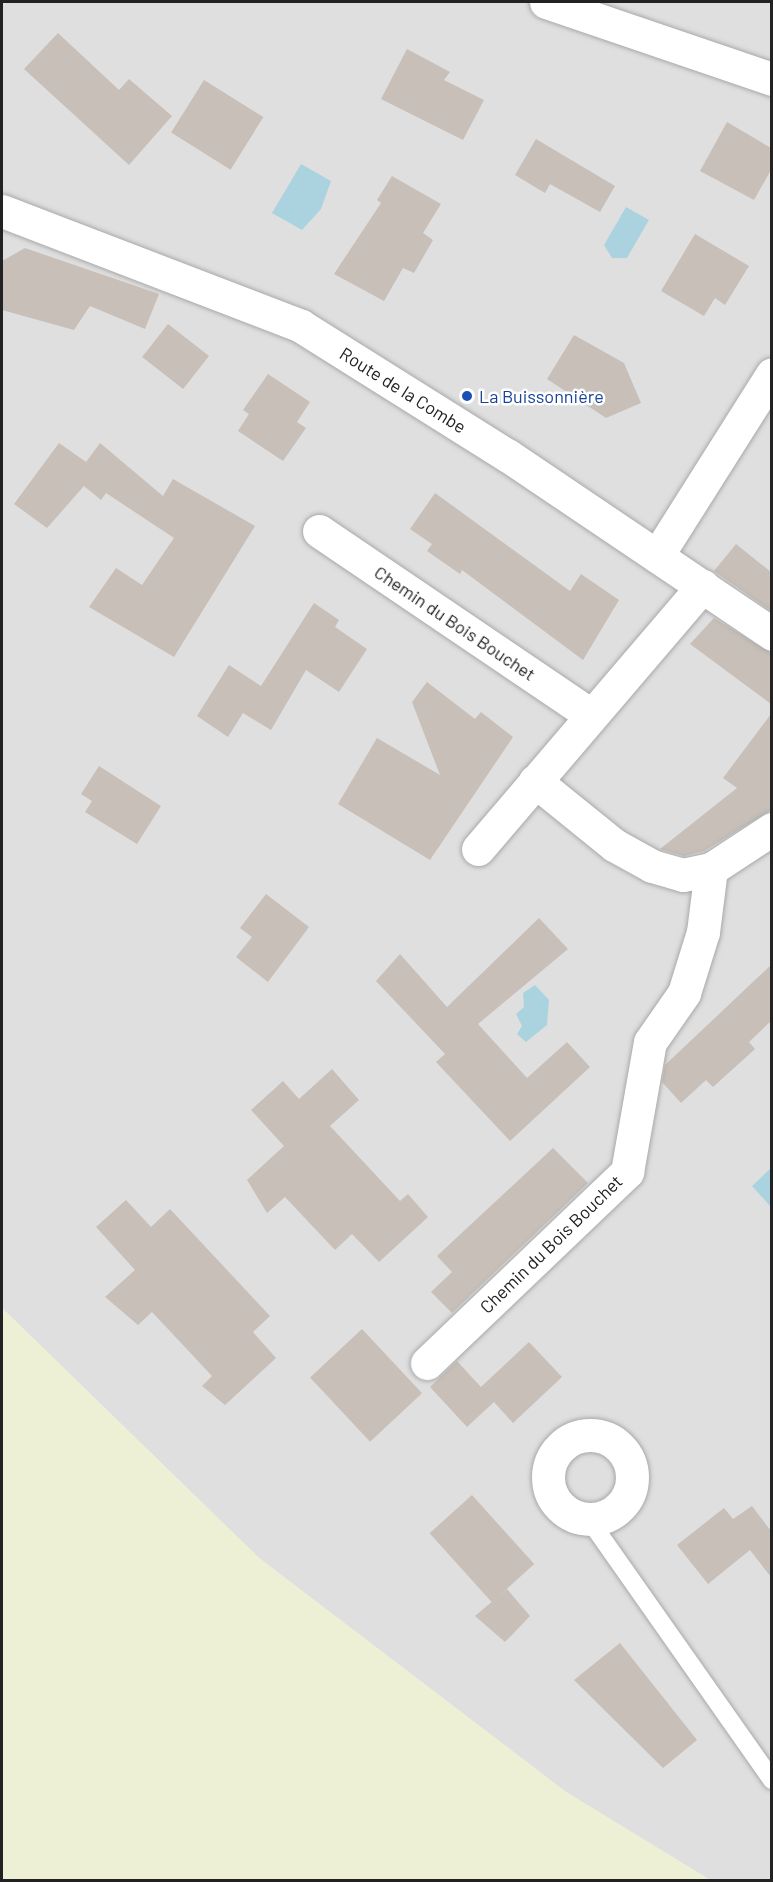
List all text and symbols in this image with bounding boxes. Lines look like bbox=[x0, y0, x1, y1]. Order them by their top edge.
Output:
street label: Route de la Combe bbox=[336, 342, 470, 438]
place label: La Buissonnière bbox=[479, 385, 604, 407]
marker: La Buissonnière bbox=[460, 389, 474, 403]
street label: Chemin du Bois Bouchet bbox=[370, 561, 540, 685]
street label: Chemin du Bois Bouchet bbox=[475, 1170, 627, 1318]

